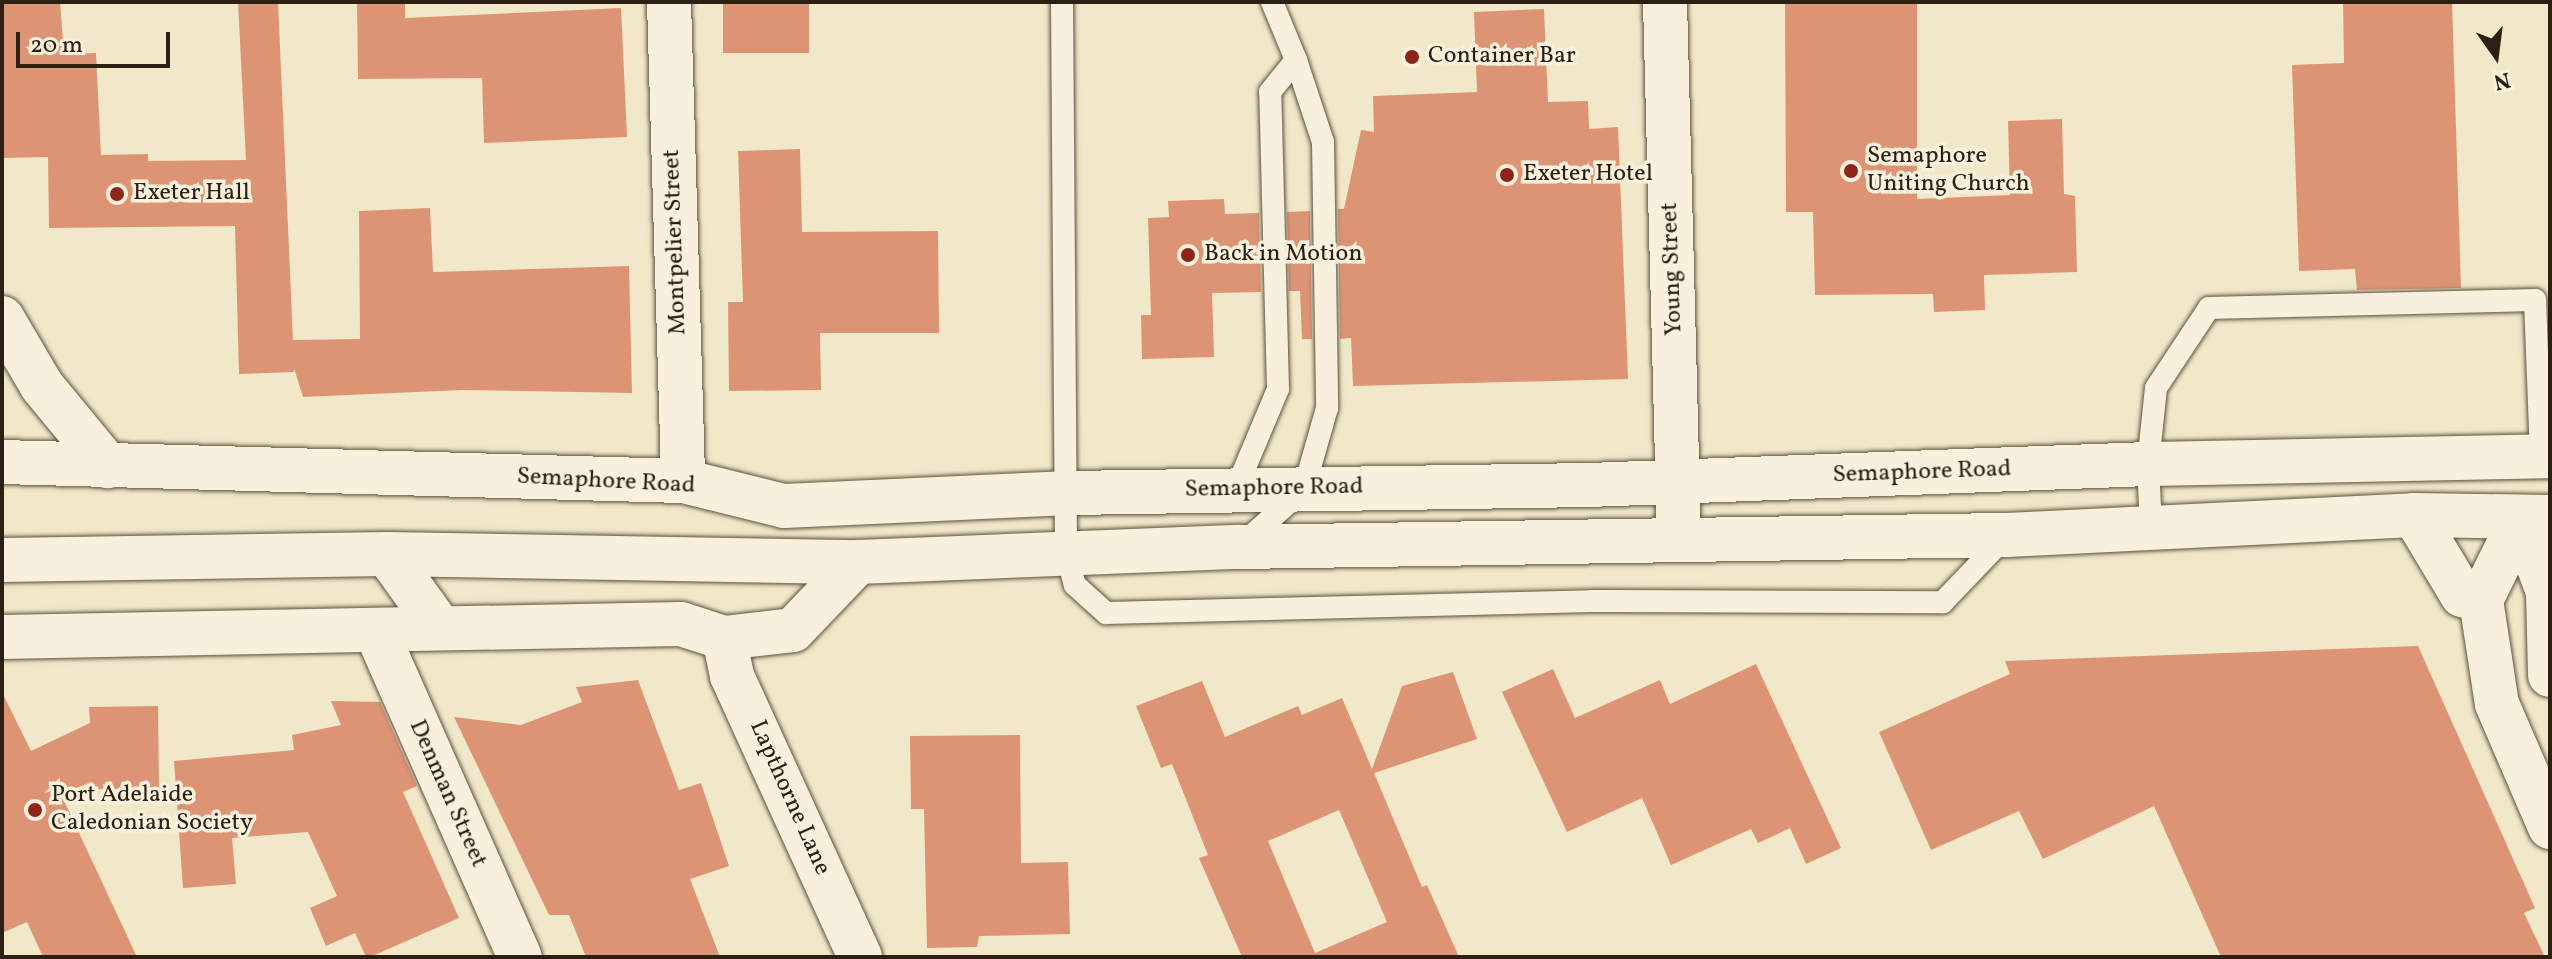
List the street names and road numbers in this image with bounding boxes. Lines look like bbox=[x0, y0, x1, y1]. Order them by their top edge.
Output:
street label: Montpelier Street bbox=[658, 149, 694, 335]
street label: Young Street bbox=[1656, 202, 1690, 336]
street label: Semaphore Road bbox=[1832, 455, 2012, 491]
street label: Semaphore Road bbox=[516, 463, 696, 501]
street label: Semaphore Road bbox=[1184, 473, 1364, 505]
street label: Denman Street bbox=[402, 716, 492, 872]
street label: Lapthorne Lane bbox=[742, 716, 836, 880]

